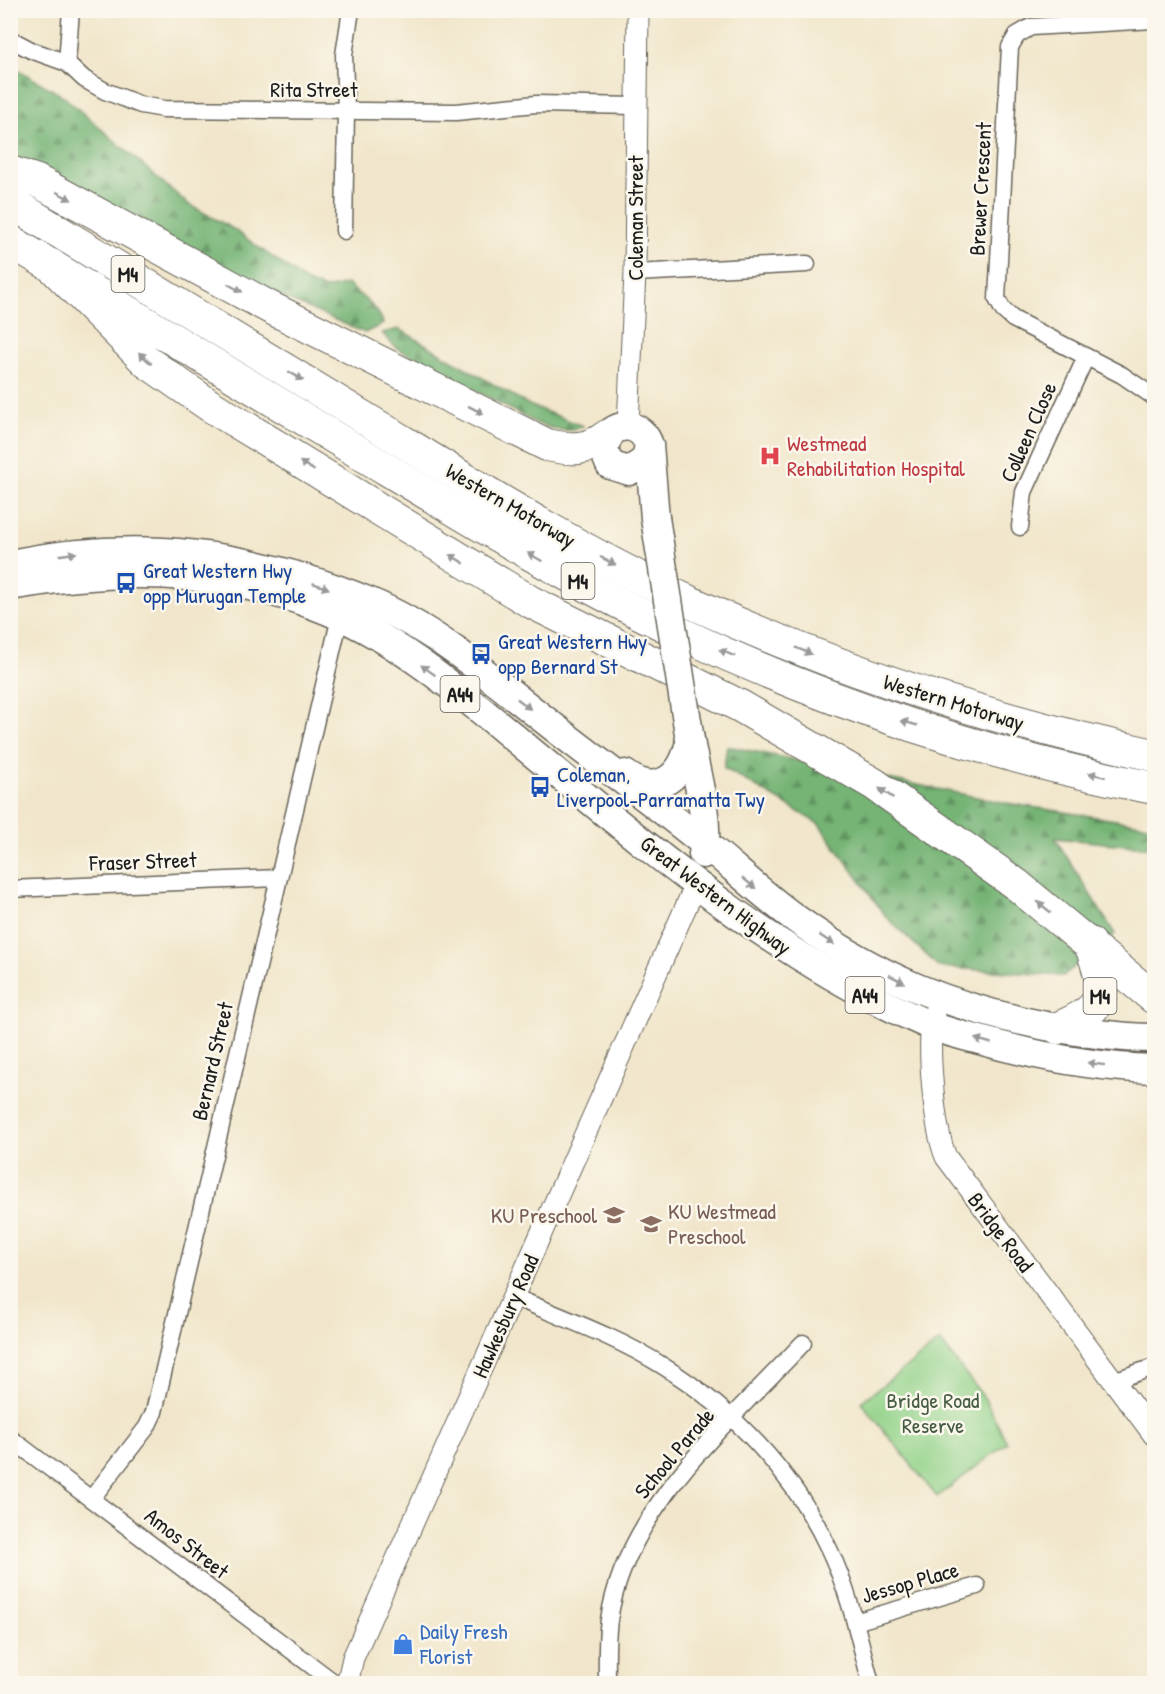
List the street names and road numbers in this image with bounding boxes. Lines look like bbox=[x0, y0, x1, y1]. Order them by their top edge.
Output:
street label: Rita Street bbox=[270, 74, 358, 104]
street label: Brewer Crescent bbox=[962, 121, 998, 256]
street label: Coleman Street bbox=[620, 155, 650, 281]
road number: M4 bbox=[112, 256, 144, 292]
street label: Colleen Close bbox=[993, 377, 1064, 487]
street label: Western Motorway bbox=[440, 456, 582, 554]
road number: M4 bbox=[562, 563, 594, 599]
street label: Western Motorway bbox=[880, 666, 1028, 738]
road number: A44 bbox=[440, 676, 480, 712]
street label: Great Western Highway bbox=[634, 828, 798, 962]
street label: Fraser Street bbox=[88, 844, 198, 878]
road number: A44 bbox=[846, 977, 884, 1013]
road number: M4 bbox=[1084, 978, 1116, 1014]
street label: Bernard Street bbox=[184, 999, 240, 1123]
street label: Bridge Road bbox=[961, 1186, 1041, 1278]
street label: Hawkesbury Road bbox=[464, 1249, 546, 1383]
street label: School Parade bbox=[627, 1401, 721, 1505]
street label: Amos Street bbox=[139, 1501, 236, 1586]
street label: Jessop Place bbox=[858, 1554, 962, 1610]

